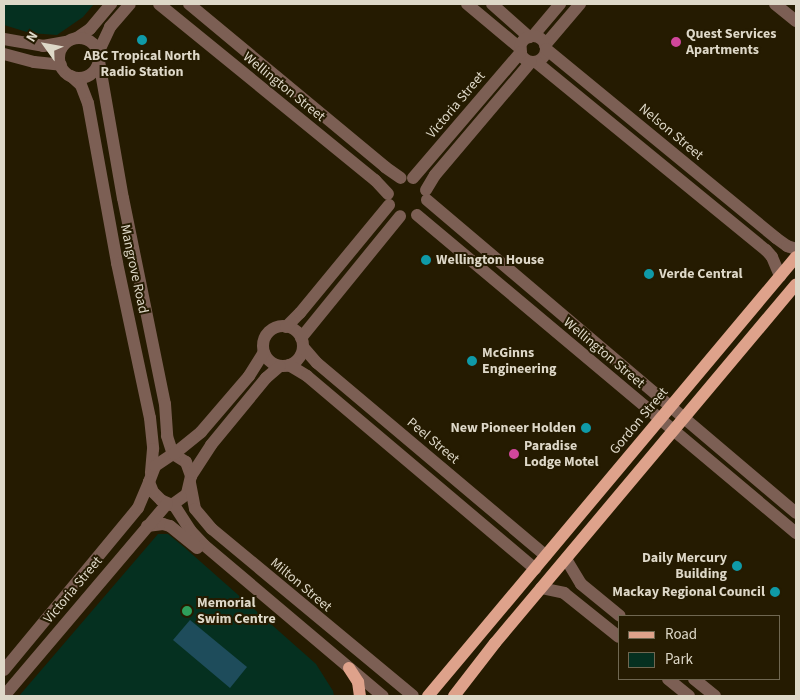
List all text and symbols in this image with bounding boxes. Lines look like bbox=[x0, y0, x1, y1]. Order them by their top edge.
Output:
north arrow bbox=[20, 20, 70, 70]
place label: Quest Services Apartments bbox=[686, 26, 776, 58]
text: N bbox=[21, 28, 43, 46]
marker: ABC Tropical North Radio Station bbox=[136, 34, 148, 46]
marker: Quest Services Apartments bbox=[670, 36, 682, 48]
place label: ABC Tropical North Radio Station bbox=[84, 48, 200, 80]
street label: Wellington Street bbox=[240, 49, 328, 125]
street label: Victoria Street bbox=[423, 68, 489, 142]
street label: Nelson Street bbox=[636, 100, 706, 164]
street label: Mangrove Road bbox=[116, 223, 152, 315]
place label: Wellington House bbox=[436, 252, 544, 268]
marker: Wellington House bbox=[420, 254, 432, 266]
place label: Verde Central bbox=[659, 266, 743, 282]
marker: Verde Central bbox=[643, 268, 655, 280]
street label: Wellington Street bbox=[560, 314, 648, 392]
place label: McGinns Engineering bbox=[482, 345, 556, 378]
marker: McGinns Engineering bbox=[466, 355, 478, 367]
street label: Gordon Street bbox=[606, 384, 672, 458]
street label: Peel Street bbox=[403, 414, 463, 468]
place label: New Pioneer Holden bbox=[451, 420, 576, 436]
marker: New Pioneer Holden bbox=[580, 422, 592, 434]
place label: Paradise Lodge Motel bbox=[524, 438, 599, 471]
marker: Paradise Lodge Motel bbox=[508, 448, 520, 460]
place label: Daily Mercury Building bbox=[642, 550, 727, 582]
street label: Victoria Street bbox=[40, 553, 106, 627]
street label: Milton Street bbox=[267, 555, 335, 615]
marker: Daily Mercury Building bbox=[731, 560, 743, 572]
place label: Mackay Regional Council bbox=[612, 584, 765, 600]
marker: Mackay Regional Council bbox=[769, 586, 781, 598]
place label: Memorial Swim Centre bbox=[197, 595, 276, 628]
marker: Memorial Swim Centre bbox=[181, 605, 193, 617]
legend bbox=[618, 615, 780, 680]
text: Road bbox=[665, 624, 697, 645]
text: Park bbox=[665, 649, 693, 670]

